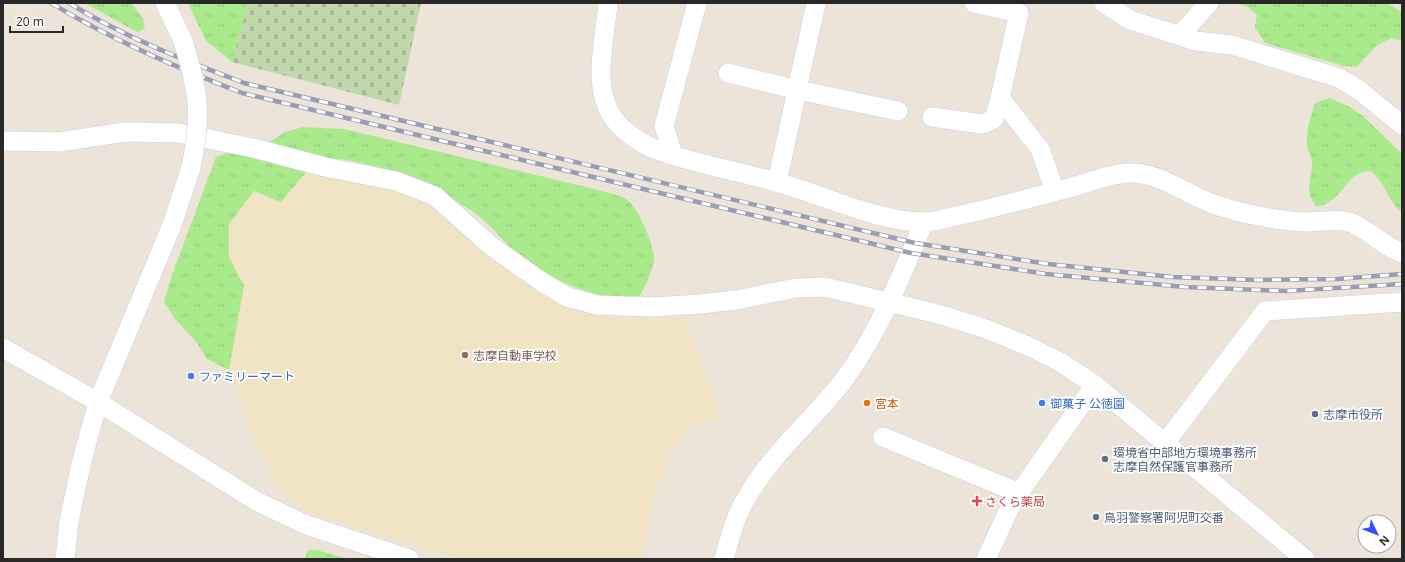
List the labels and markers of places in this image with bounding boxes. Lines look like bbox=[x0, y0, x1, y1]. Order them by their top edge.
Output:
place label: 志摩自動車学校 bbox=[473, 347, 557, 364]
marker: 志摩自動車学校 bbox=[460, 350, 470, 360]
place label: ファミリーマート bbox=[199, 368, 295, 385]
marker: ファミリーマート bbox=[186, 371, 196, 381]
place label: 宮本 bbox=[875, 395, 899, 412]
place label: 御菓子 公徳園 bbox=[1050, 395, 1125, 412]
marker: 宮本 bbox=[862, 398, 872, 408]
marker: 御菓子 公徳園 bbox=[1037, 398, 1047, 408]
place label: 志摩市役所 bbox=[1323, 406, 1383, 423]
marker: 志摩市役所 bbox=[1310, 409, 1320, 419]
place label: 環境省中部地方環境事務所 志摩自然保護官事務所 bbox=[1113, 444, 1257, 475]
marker: 環境省中部地方環境事務所 志摩自然保護官事務所 bbox=[1100, 454, 1110, 464]
place label: さくら薬局 bbox=[985, 493, 1045, 510]
marker: さくら薬局 bbox=[972, 496, 982, 506]
place label: 鳥羽警察署阿児町交番 bbox=[1104, 509, 1224, 526]
marker: 鳥羽警察署阿児町交番 bbox=[1091, 512, 1101, 522]

